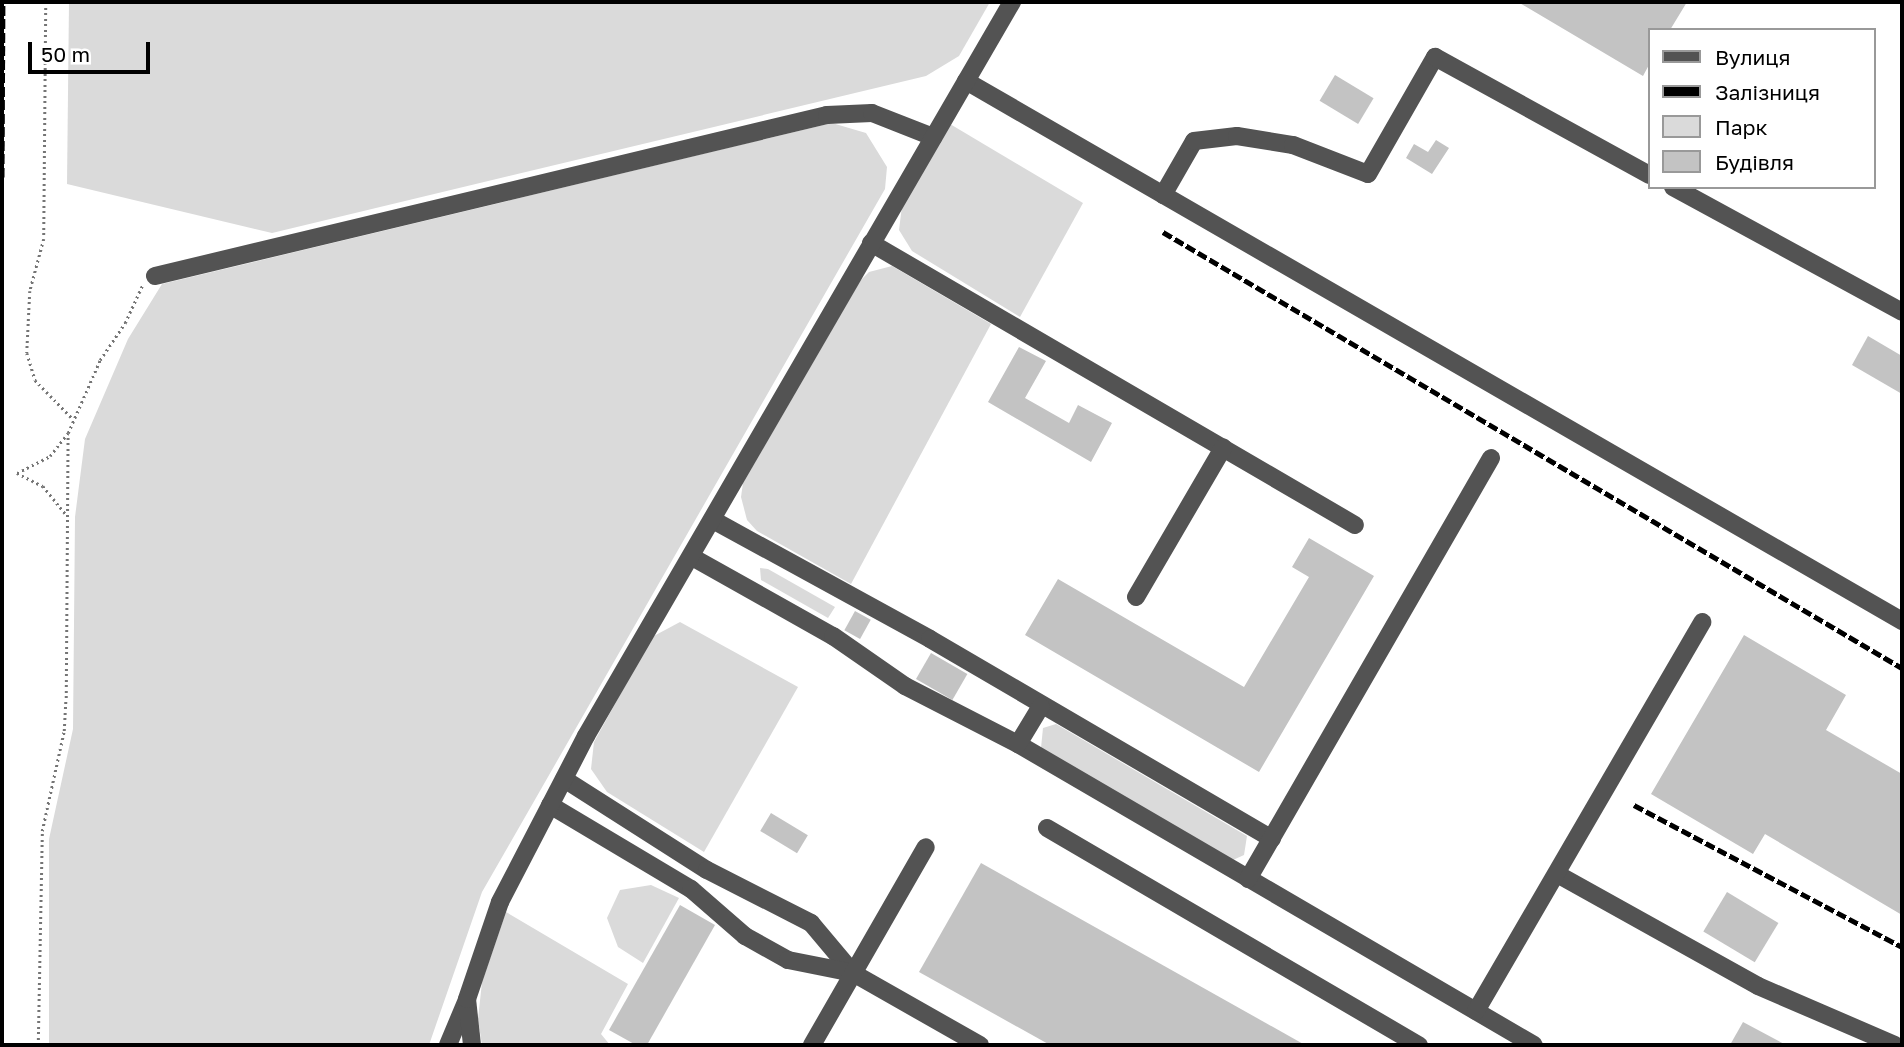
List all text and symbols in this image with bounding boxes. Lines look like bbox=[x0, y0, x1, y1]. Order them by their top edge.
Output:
scale bar bbox=[32, 28, 154, 72]
legend bbox=[1648, 28, 1876, 189]
text: 50 m bbox=[41, 41, 90, 67]
text: Вулиця bbox=[1715, 44, 1791, 70]
text: Залізниця bbox=[1715, 79, 1820, 105]
text: Парк bbox=[1715, 114, 1768, 140]
text: Будівля bbox=[1715, 149, 1794, 175]

